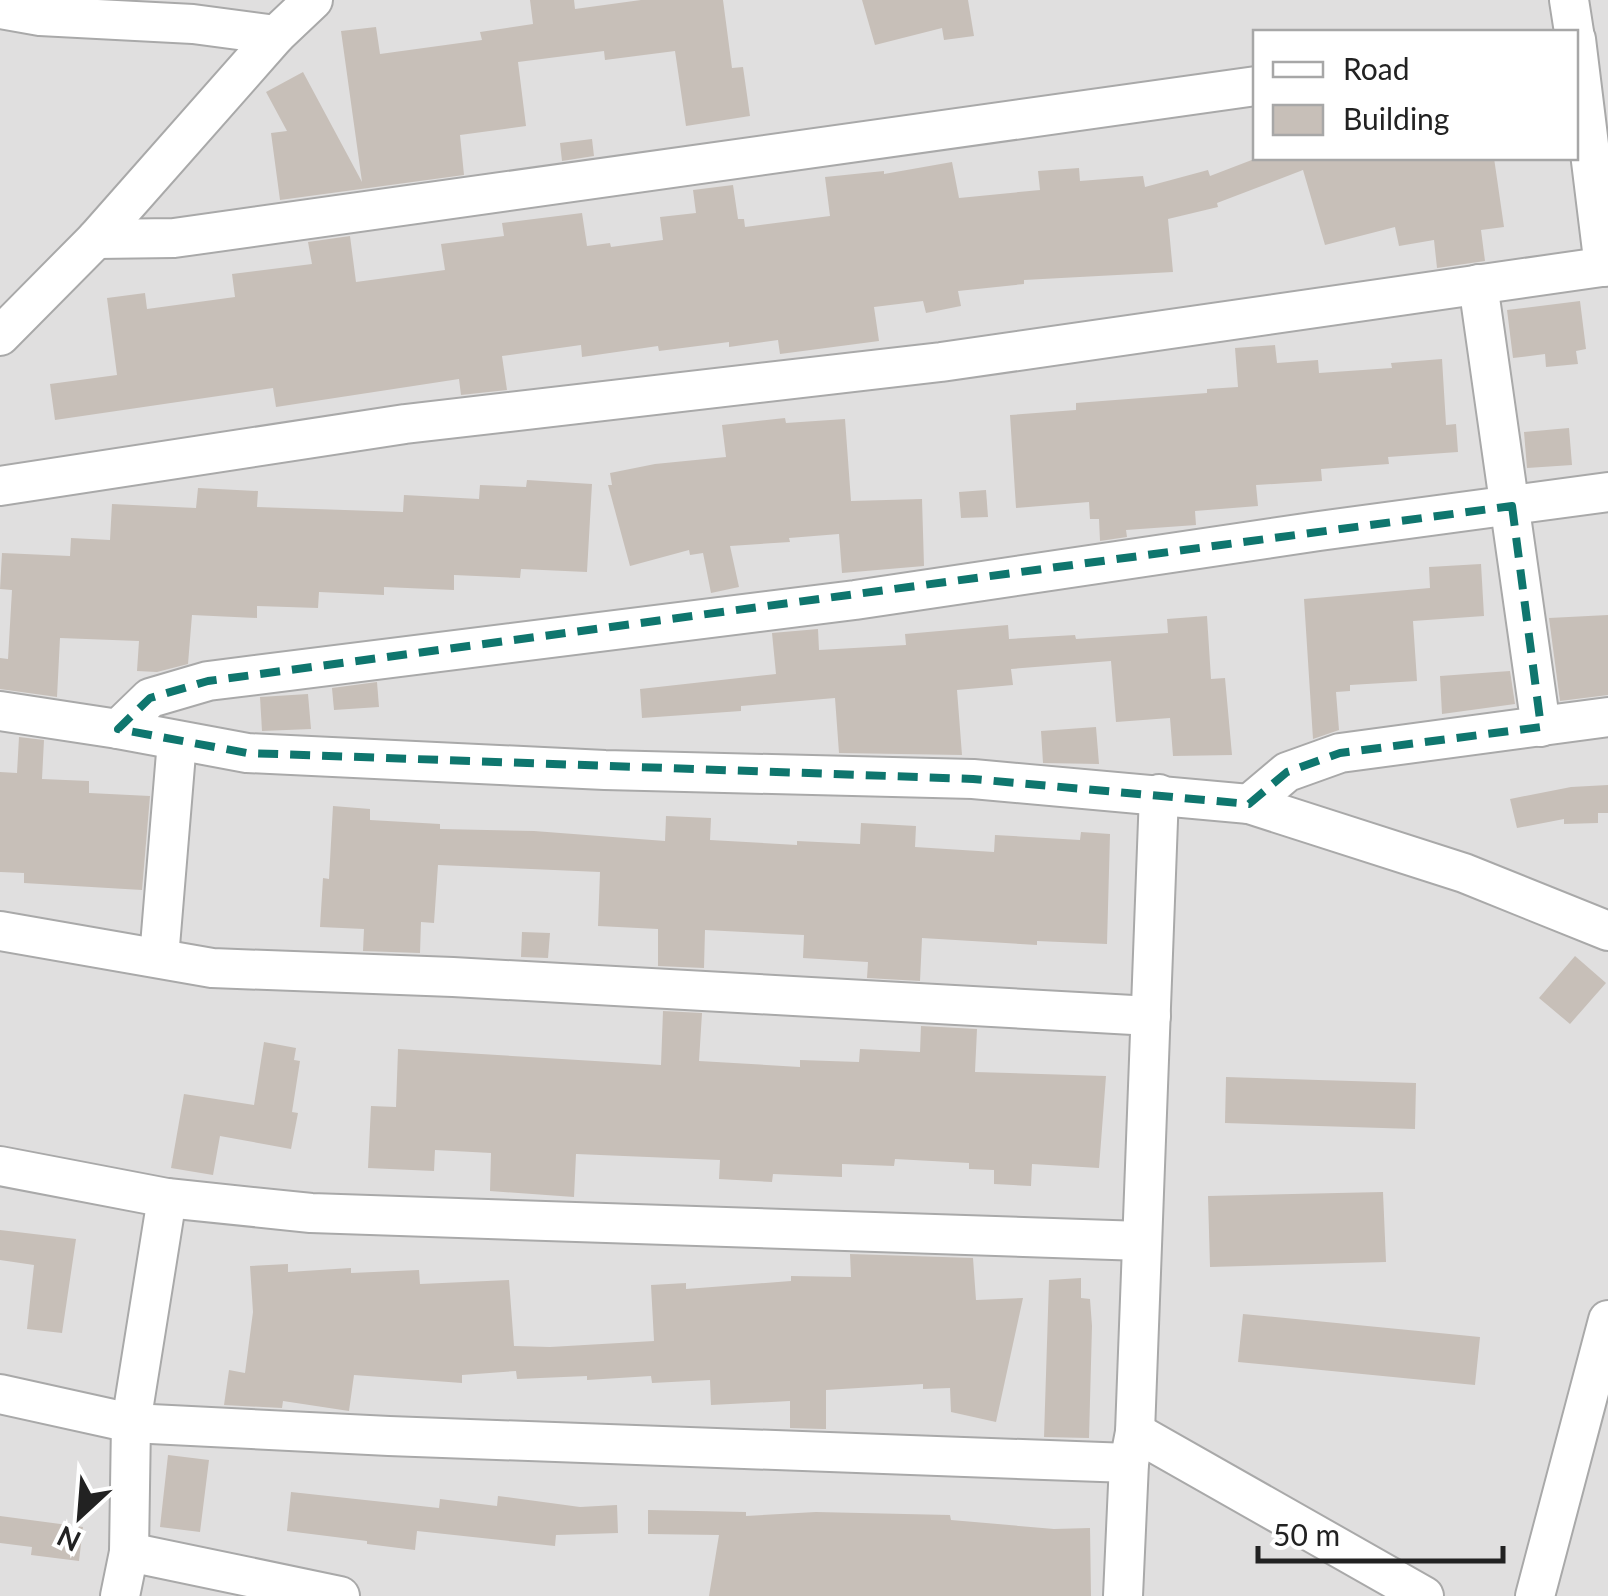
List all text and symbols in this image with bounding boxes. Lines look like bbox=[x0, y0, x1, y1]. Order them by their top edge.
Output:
legend bbox=[1253, 30, 1578, 160]
text: Road bbox=[1343, 50, 1410, 86]
text: Building bbox=[1343, 100, 1449, 136]
north arrow bbox=[30, 1466, 130, 1566]
scale bar bbox=[1258, 1501, 1503, 1563]
text: 50 m bbox=[1273, 1516, 1340, 1552]
text: N bbox=[51, 1519, 86, 1559]

